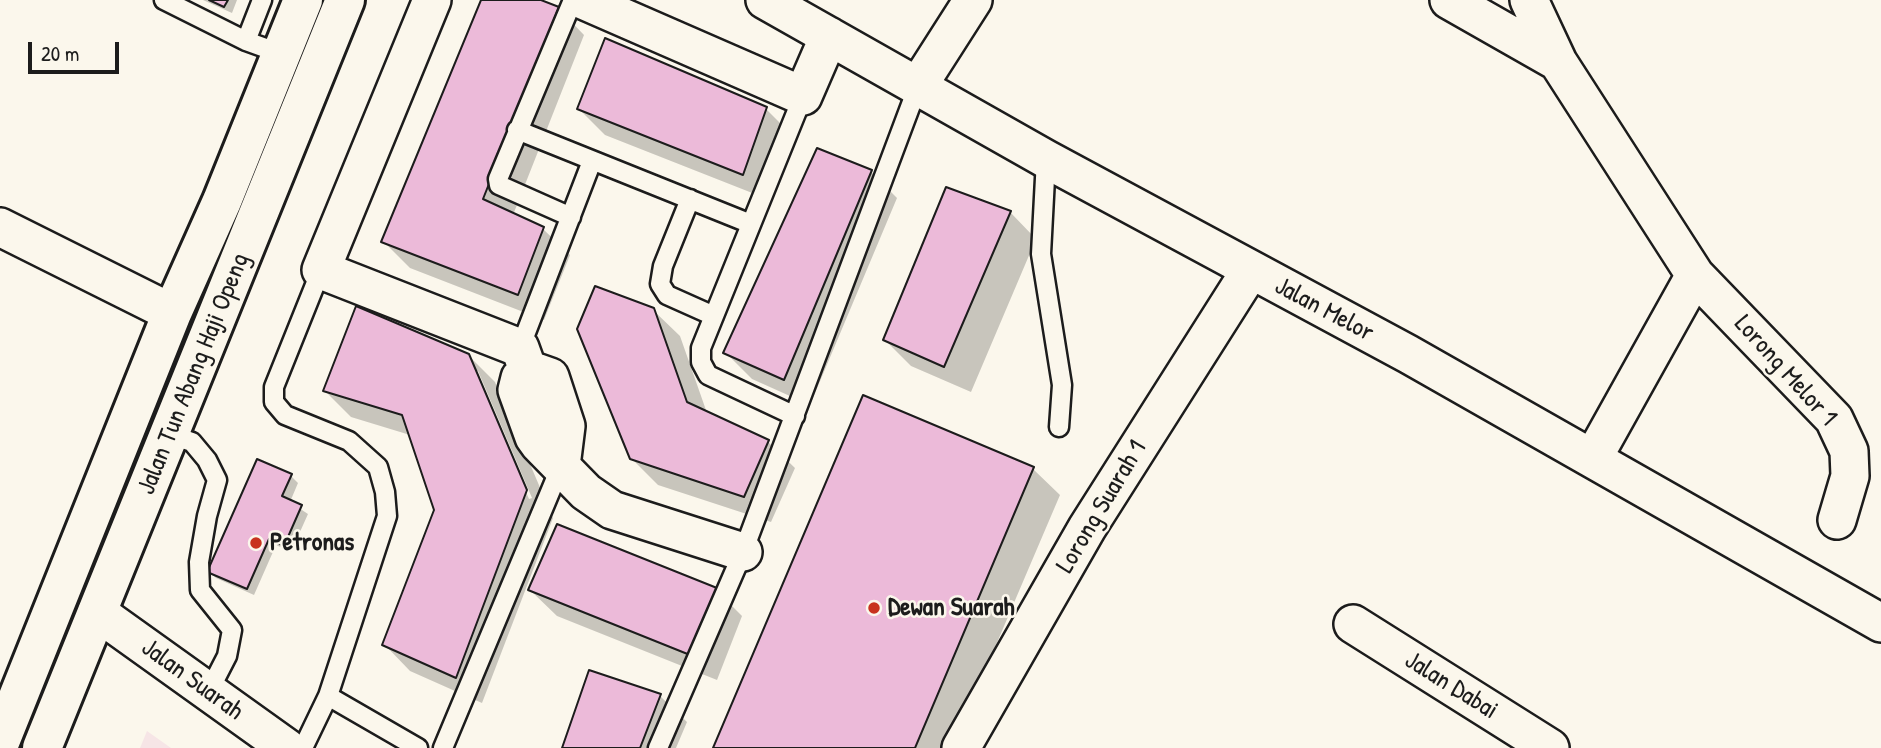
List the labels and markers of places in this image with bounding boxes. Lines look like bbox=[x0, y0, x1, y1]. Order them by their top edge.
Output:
place label: Petronas bbox=[270, 527, 354, 559]
marker: Petronas bbox=[248, 535, 264, 551]
place label: Dewan Suarah bbox=[888, 592, 1014, 624]
marker: Dewan Suarah bbox=[866, 600, 882, 616]

